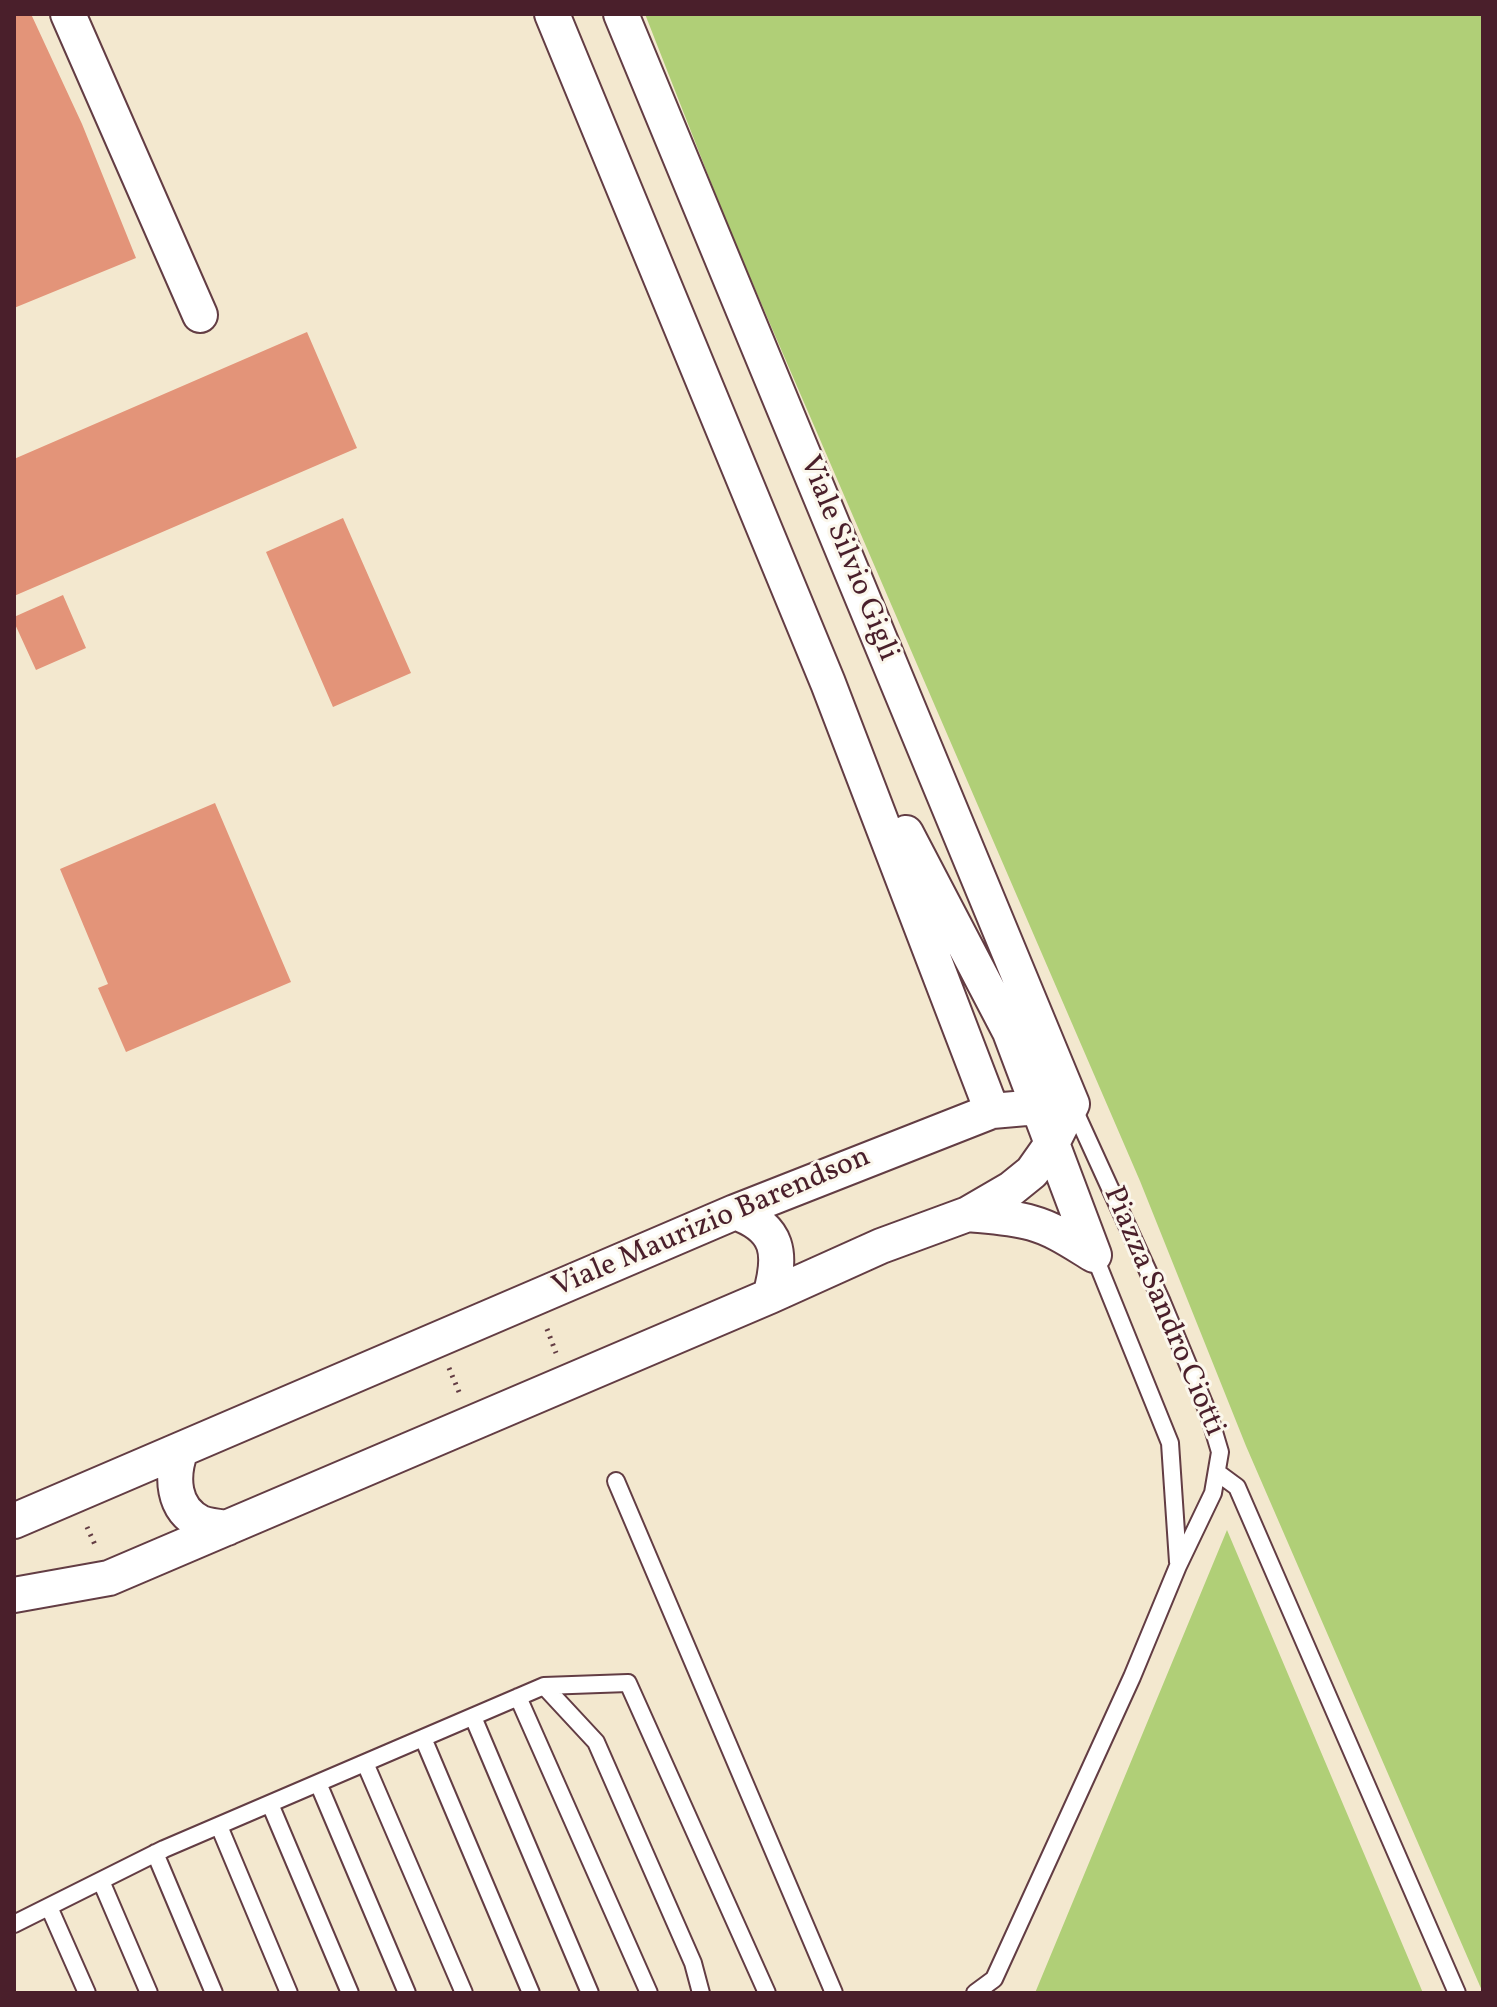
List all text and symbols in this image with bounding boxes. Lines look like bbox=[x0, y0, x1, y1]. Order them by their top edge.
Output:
street label: Viale Silvio Gigli bbox=[789, 451, 905, 667]
street label: Viale Maurizio Barendson bbox=[548, 1141, 876, 1307]
street label: Piazza Sandro Ciotti bbox=[1093, 1182, 1231, 1442]

